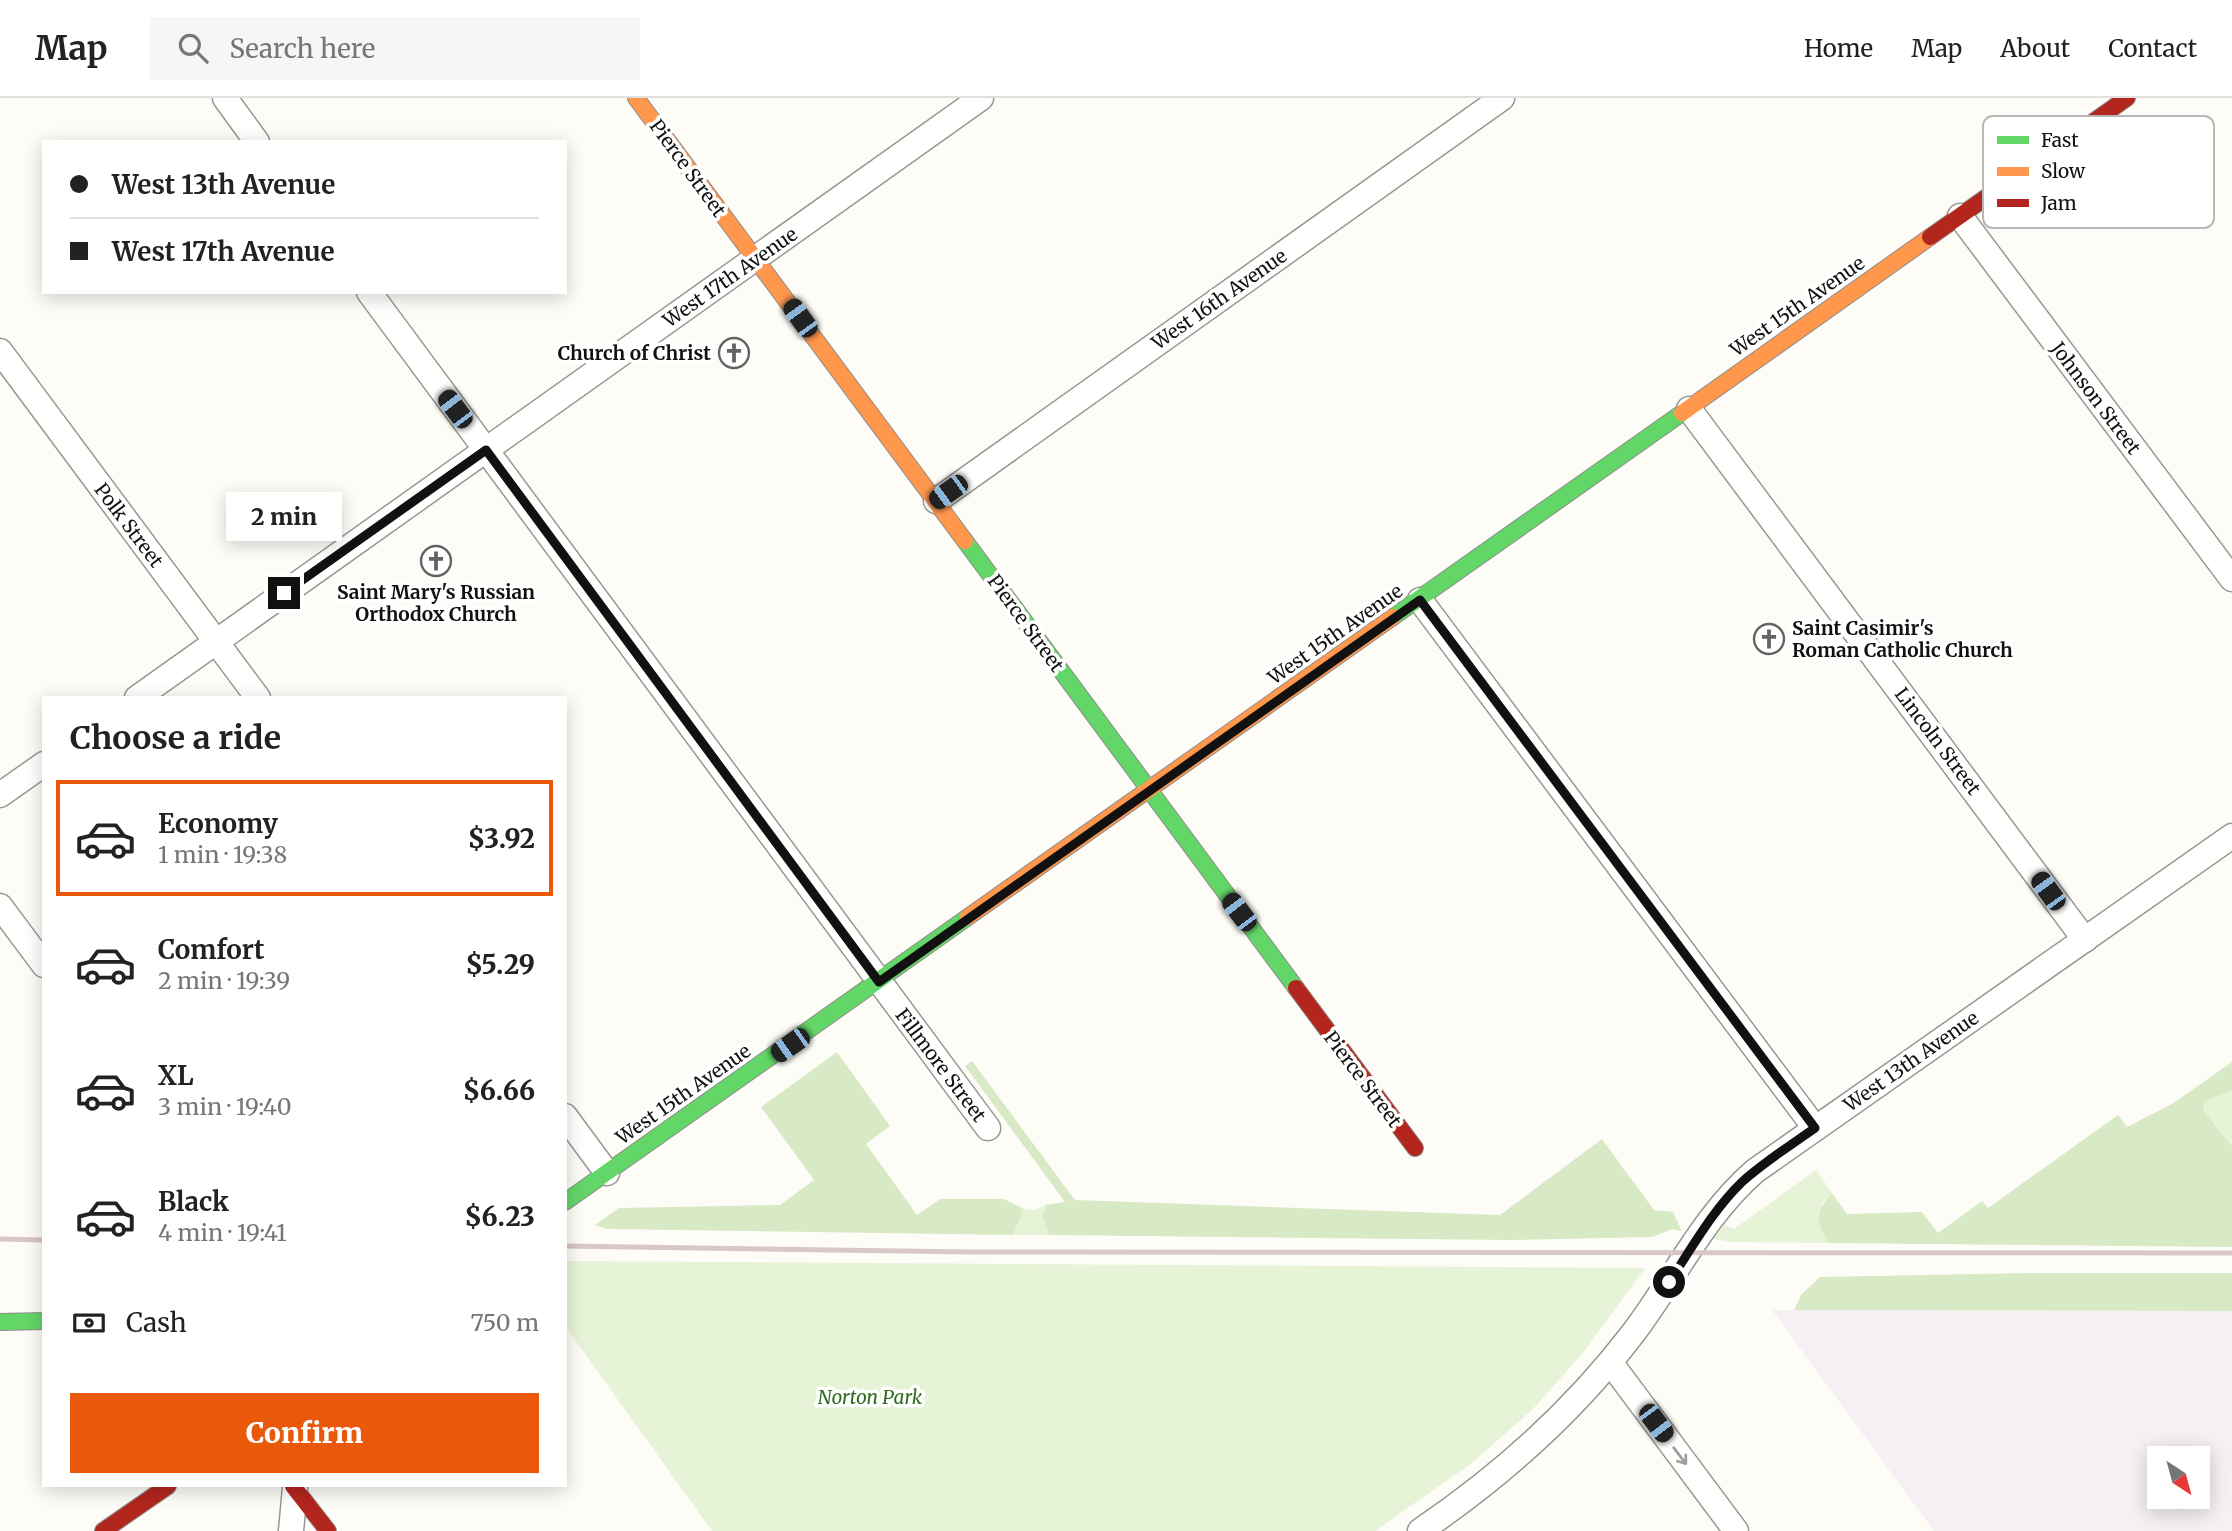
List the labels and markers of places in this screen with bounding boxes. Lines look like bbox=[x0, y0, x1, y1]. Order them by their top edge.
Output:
church icon: Church of Christ bbox=[717, 336, 751, 370]
place label: Church of Christ bbox=[558, 341, 711, 365]
church icon: Saint Mary's Russian Orthodox Church bbox=[419, 544, 453, 578]
place label: Saint Mary's Russian Orthodox Church bbox=[337, 580, 535, 626]
place label: Saint Casimir's Roman Catholic Church bbox=[1792, 616, 2013, 662]
church icon: Saint Casimir's Roman Catholic Church bbox=[1752, 622, 1786, 656]

